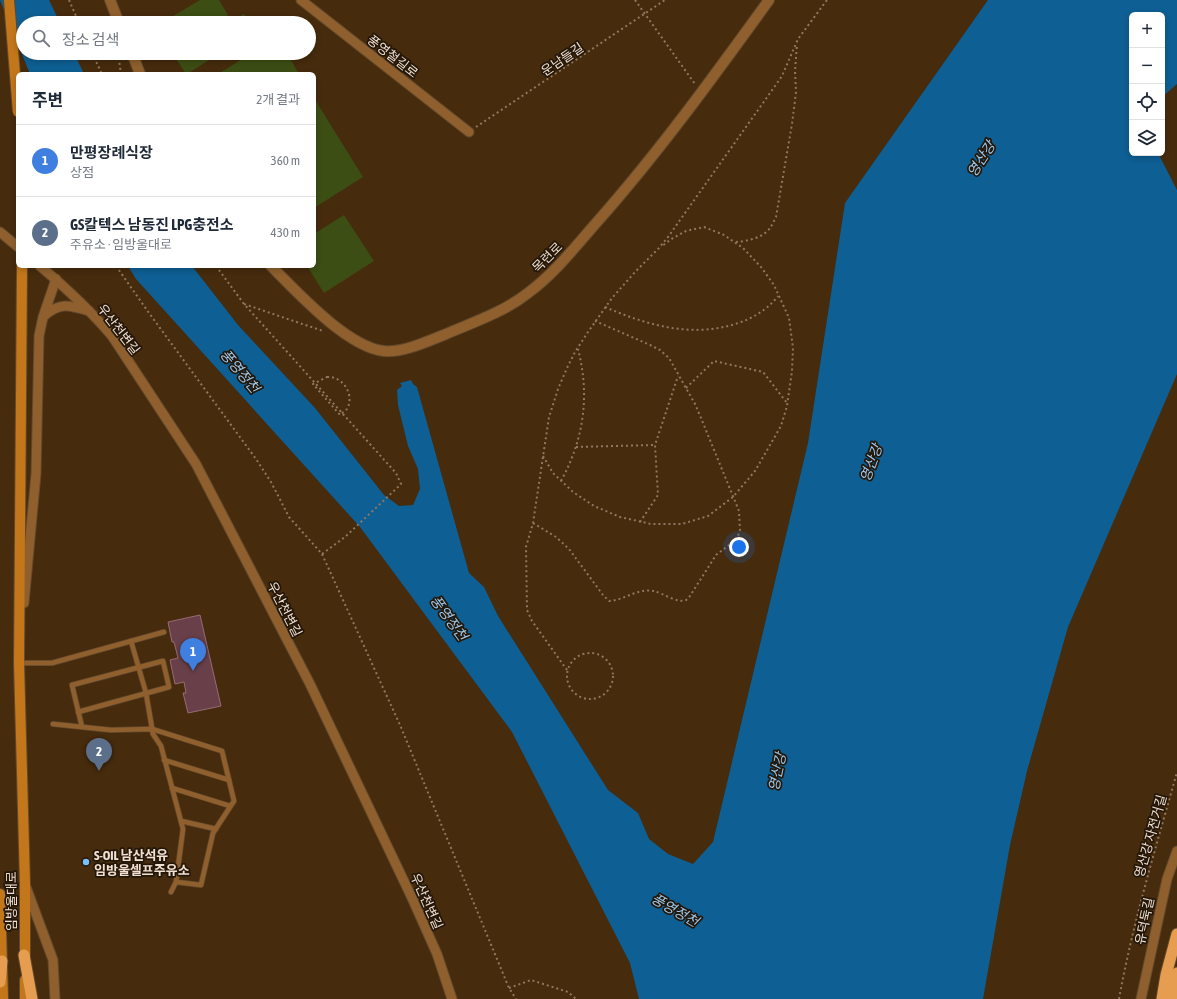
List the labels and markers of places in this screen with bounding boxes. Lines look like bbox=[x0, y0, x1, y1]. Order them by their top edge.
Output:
pin: 1 bbox=[180, 638, 206, 671]
pin: 2 bbox=[86, 738, 112, 771]
place label: S-OIL 남산석유 임방울셀프주유소 bbox=[94, 848, 190, 878]
marker: S-OIL 남산석유 임방울셀프주유소 bbox=[81, 857, 91, 867]

